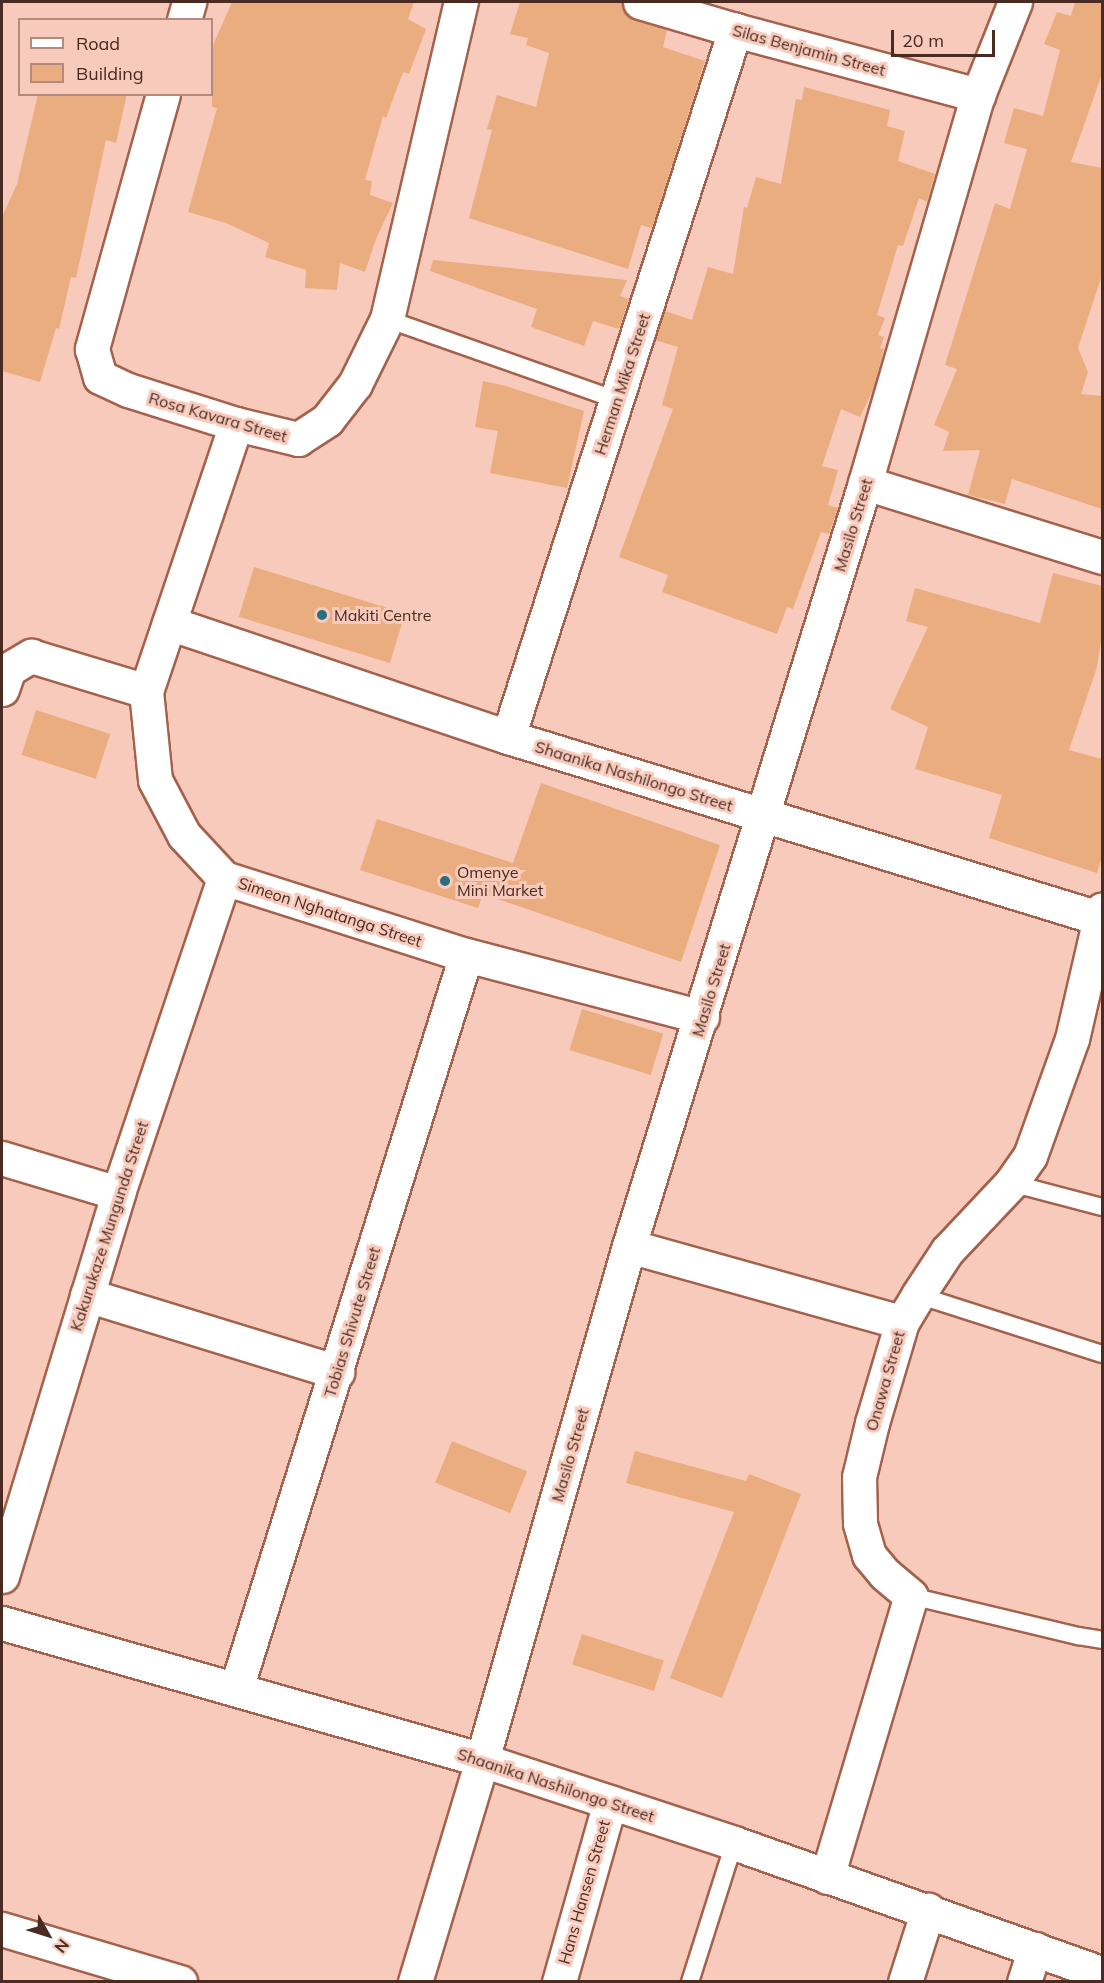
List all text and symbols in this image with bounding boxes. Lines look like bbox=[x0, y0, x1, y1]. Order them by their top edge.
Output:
legend bbox=[18, 18, 213, 96]
scale bar bbox=[894, 18, 998, 56]
street label: Silas Benjamin Street bbox=[731, 20, 887, 80]
text: 20 m bbox=[902, 29, 944, 52]
text: Road bbox=[76, 32, 120, 55]
text: Building bbox=[76, 62, 144, 85]
street label: Herman Mika Street bbox=[590, 311, 654, 457]
street label: Rosa Kavara Street bbox=[147, 388, 289, 446]
street label: Masilo Street bbox=[830, 476, 876, 574]
place label: Makiti Centre bbox=[334, 605, 431, 625]
marker: Makiti Centre bbox=[315, 608, 329, 622]
street label: Shaanika Nashilongo Street bbox=[533, 737, 735, 815]
place label: Omenye Mini Market bbox=[457, 862, 543, 900]
street label: Simeon Nghatanga Street bbox=[236, 873, 424, 951]
marker: Omenye Mini Market bbox=[438, 874, 452, 888]
street label: Masilo Street bbox=[688, 941, 734, 1039]
street label: Kakurukaze Mungunda Street bbox=[66, 1119, 152, 1333]
street label: Tobias Shivute Street bbox=[320, 1244, 384, 1400]
street label: Onawa Street bbox=[862, 1329, 908, 1433]
street label: Masilo Street bbox=[547, 1406, 593, 1504]
street label: Shaanika Nashilongo Street bbox=[455, 1744, 657, 1826]
street label: Hans Hansen Street bbox=[554, 1818, 614, 1966]
north arrow bbox=[18, 1905, 78, 1965]
text: N bbox=[50, 1935, 74, 1957]

